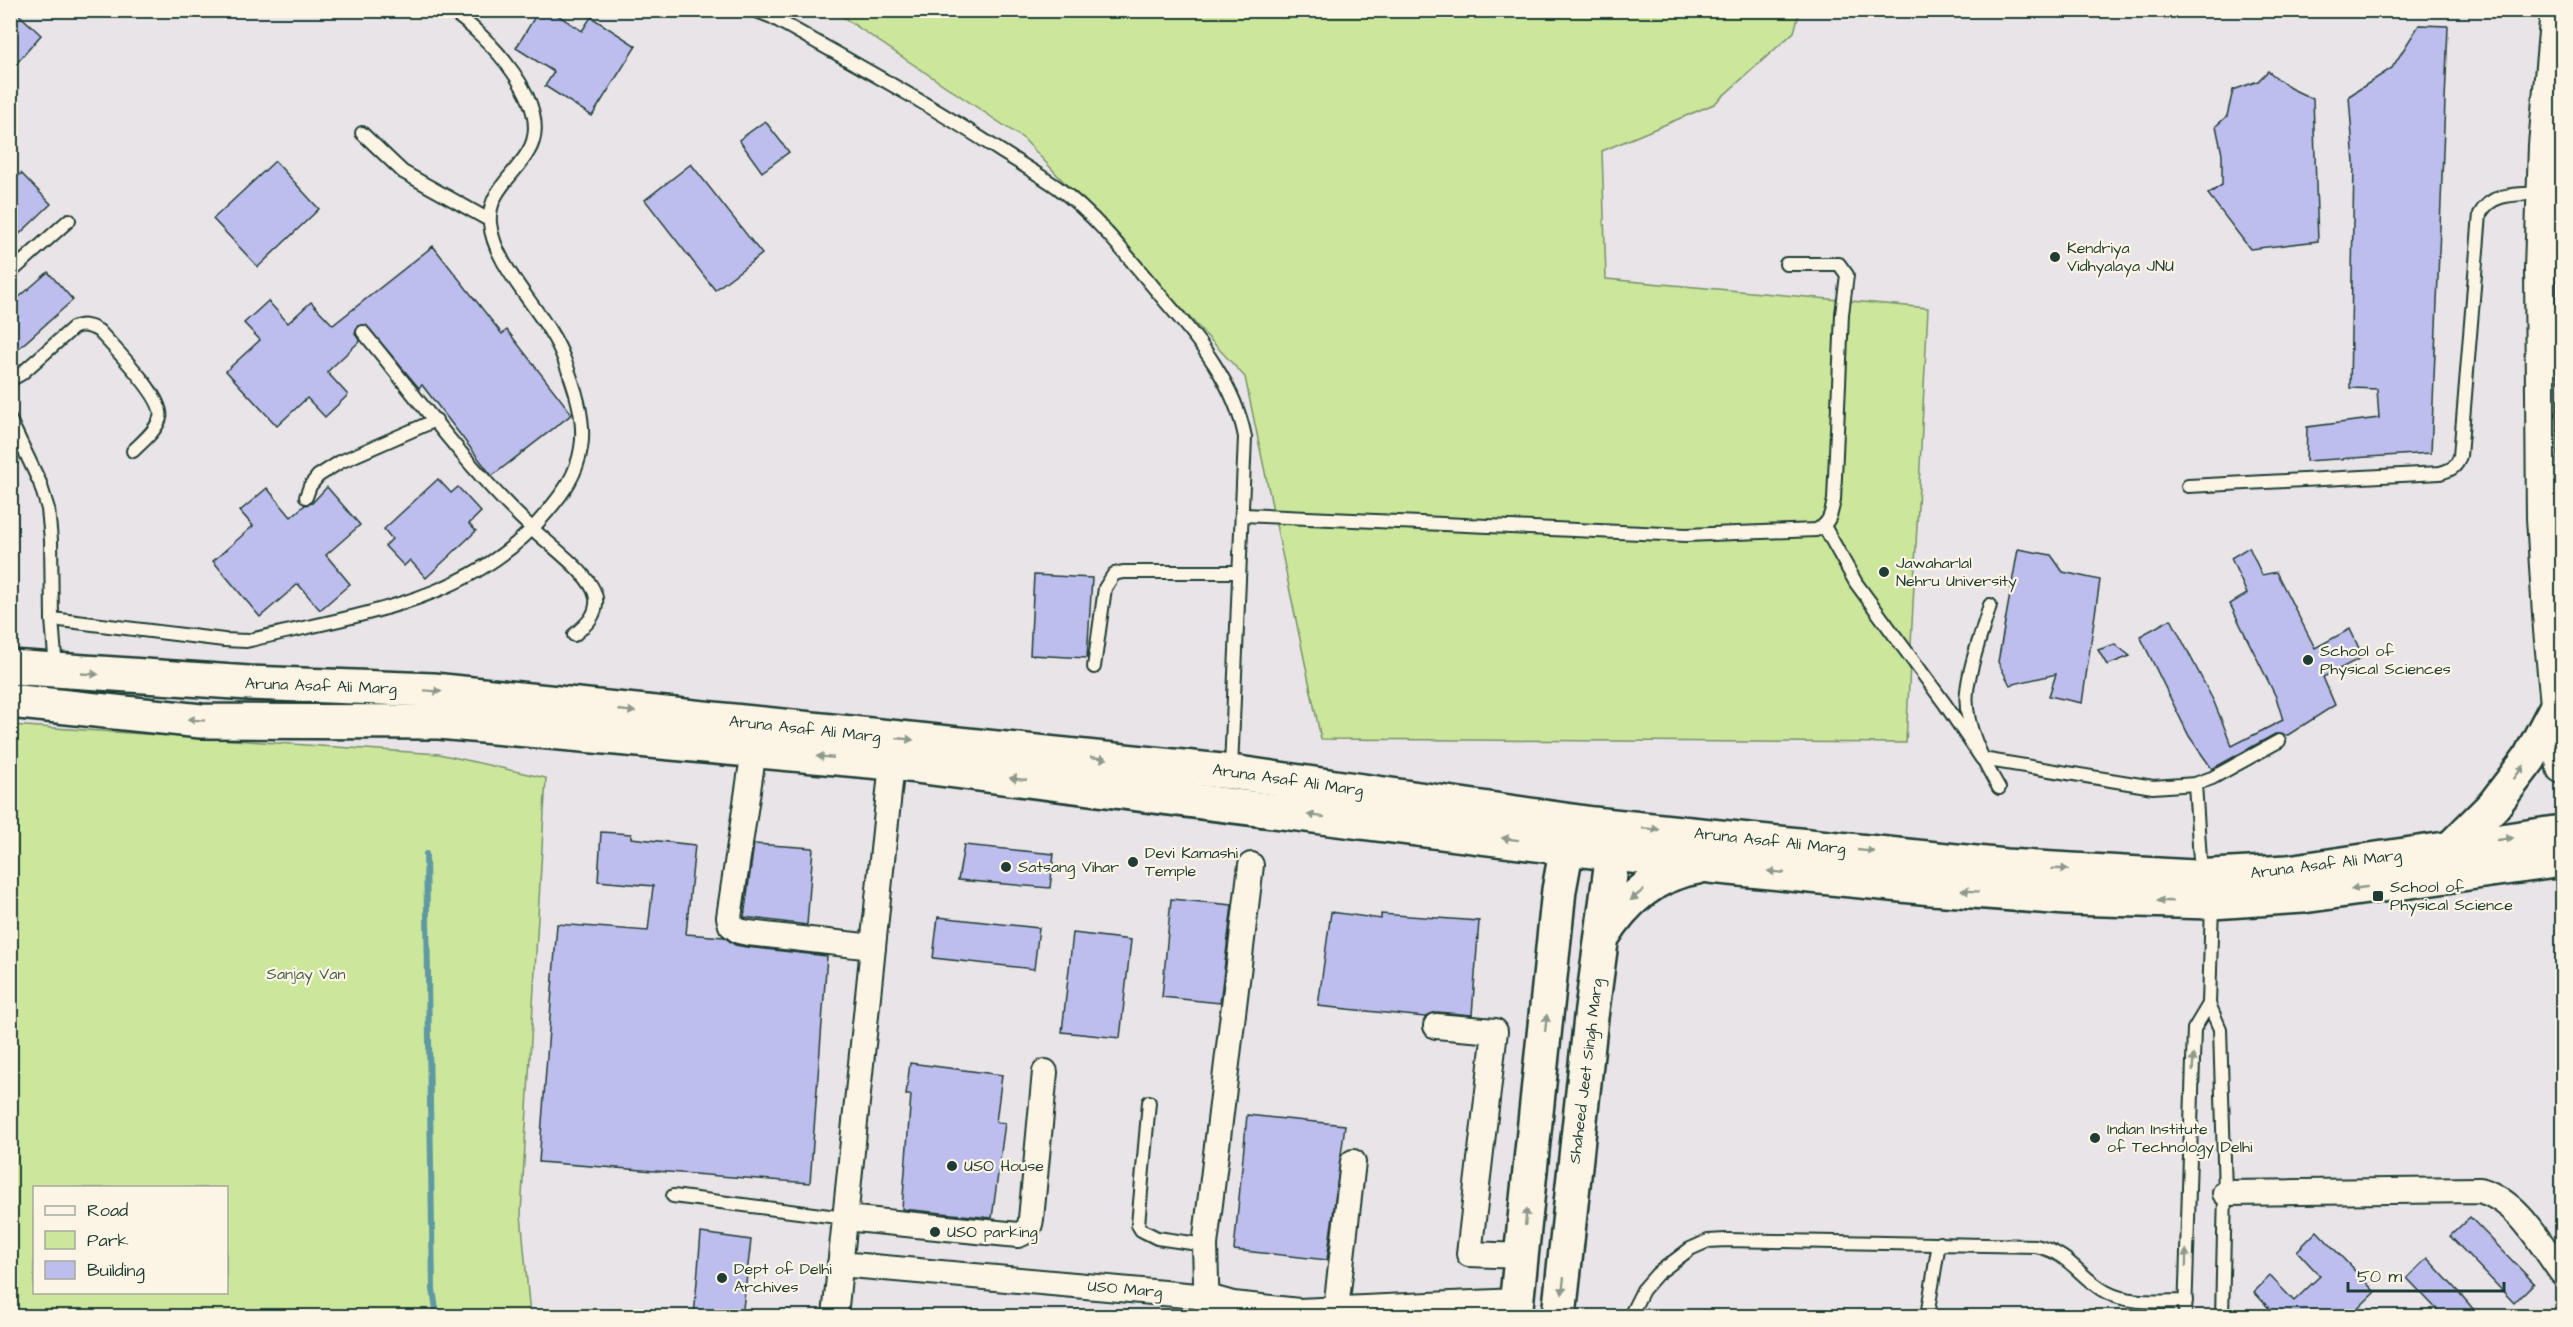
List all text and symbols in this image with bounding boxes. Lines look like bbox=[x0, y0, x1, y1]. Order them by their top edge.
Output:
place label: Kendriya Vidhyalaya JNU bbox=[2067, 237, 2174, 278]
marker: Kendriya Vidhyalaya JNU bbox=[2048, 250, 2062, 264]
place label: Jawaharlal Nehru University bbox=[1896, 552, 2017, 593]
marker: Jawaharlal Nehru University bbox=[1877, 565, 1891, 579]
place label: School of Physical Sciences bbox=[2320, 640, 2451, 681]
marker: School of Physical Sciences bbox=[2301, 653, 2315, 667]
one-way arrow bbox=[80, 669, 99, 678]
street label: Aruna Asaf Ali Marg bbox=[245, 672, 397, 701]
one-way arrow bbox=[424, 686, 443, 696]
one-way arrow bbox=[618, 706, 637, 716]
street label: Aruna Asaf Ali Marg bbox=[728, 710, 882, 749]
one-way arrow bbox=[186, 715, 205, 725]
one-way arrow bbox=[895, 734, 914, 744]
one-way arrow bbox=[815, 752, 834, 762]
one-way arrow bbox=[1090, 754, 1109, 763]
street label: Aruna Asaf Ali Marg bbox=[1211, 759, 1365, 802]
one-way arrow bbox=[2513, 765, 2525, 781]
one-way arrow bbox=[1009, 774, 1028, 784]
one-way arrow bbox=[1307, 811, 1326, 820]
street label: Aruna Asaf Ali Marg bbox=[1693, 822, 1847, 861]
one-way arrow bbox=[1642, 824, 1661, 834]
one-way arrow bbox=[1500, 834, 1519, 844]
one-way arrow bbox=[2495, 835, 2514, 844]
place label: Devi Kamashi Temple bbox=[1145, 842, 1239, 882]
street label: Aruna Asaf Ali Marg bbox=[2249, 844, 2403, 885]
one-way arrow bbox=[1857, 846, 1876, 856]
marker: Devi Kamashi Temple bbox=[1126, 855, 1140, 869]
place label: Satsang Vihar bbox=[1018, 856, 1119, 879]
marker: Satsang Vihar bbox=[999, 860, 1013, 874]
one-way arrow bbox=[2051, 864, 2070, 873]
one-way arrow bbox=[1766, 868, 1785, 877]
place label: School of Physical Science bbox=[2390, 876, 2513, 917]
one-way arrow bbox=[2349, 883, 2368, 892]
one-way arrow bbox=[1961, 886, 1980, 896]
one-way arrow bbox=[1629, 889, 1645, 902]
marker: School of Physical Science bbox=[2371, 889, 2385, 903]
one-way arrow bbox=[2155, 896, 2174, 906]
park label: Sanjay Van bbox=[267, 963, 345, 986]
street label: Shaheed Jeet Singh Marg bbox=[1564, 977, 1609, 1165]
one-way arrow bbox=[1541, 1013, 1551, 1032]
one-way arrow bbox=[2188, 1054, 2197, 1073]
place label: Indian Institute of Technology Delhi bbox=[2107, 1118, 2253, 1159]
marker: Indian Institute of Technology Delhi bbox=[2088, 1131, 2102, 1145]
place label: USO House bbox=[964, 1155, 1044, 1177]
marker: USO House bbox=[945, 1159, 959, 1173]
legend bbox=[33, 1186, 228, 1294]
text: Road bbox=[87, 1198, 128, 1223]
one-way arrow bbox=[1521, 1207, 1531, 1226]
place label: USO parking bbox=[947, 1221, 1038, 1244]
marker: USO parking bbox=[928, 1225, 942, 1239]
text: Park bbox=[87, 1228, 129, 1253]
one-way arrow bbox=[2182, 1249, 2191, 1268]
scale bar bbox=[2348, 1255, 2504, 1293]
text: Building bbox=[87, 1258, 145, 1284]
place label: Dept of Delhi Archives bbox=[734, 1258, 832, 1298]
text: 50 m bbox=[2357, 1264, 2402, 1289]
marker: Dept of Delhi Archives bbox=[715, 1271, 729, 1285]
street label: USO Marg bbox=[1087, 1275, 1163, 1304]
one-way arrow bbox=[1558, 1277, 1568, 1296]

